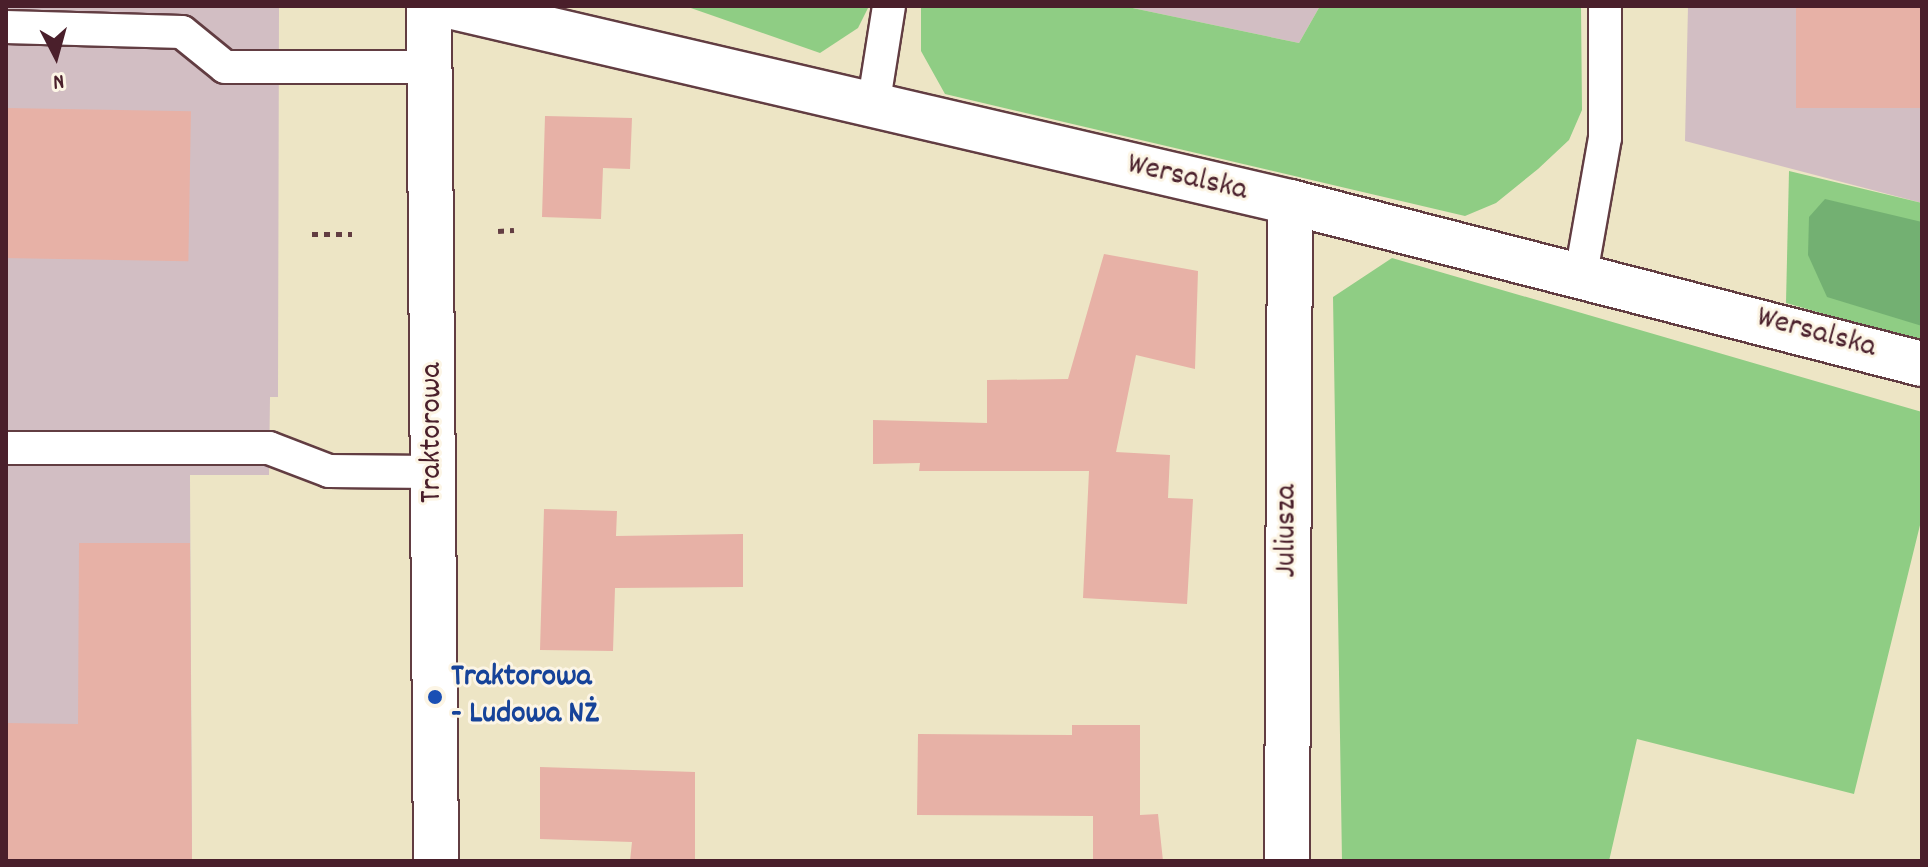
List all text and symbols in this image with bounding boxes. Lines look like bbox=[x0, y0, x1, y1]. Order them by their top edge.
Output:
north arrow bbox=[16, 16, 96, 96]
text: N bbox=[52, 64, 66, 96]
street label: Wersalska bbox=[1123, 147, 1251, 211]
street label: Wersalska bbox=[1752, 300, 1880, 368]
street label: Traktorowa bbox=[414, 363, 452, 503]
street label: Juliusza bbox=[1269, 484, 1307, 578]
place label: Traktorowa - Ludowa NŻ bbox=[451, 660, 598, 735]
marker: Traktorowa - Ludowa NŻ bbox=[426, 688, 444, 706]

